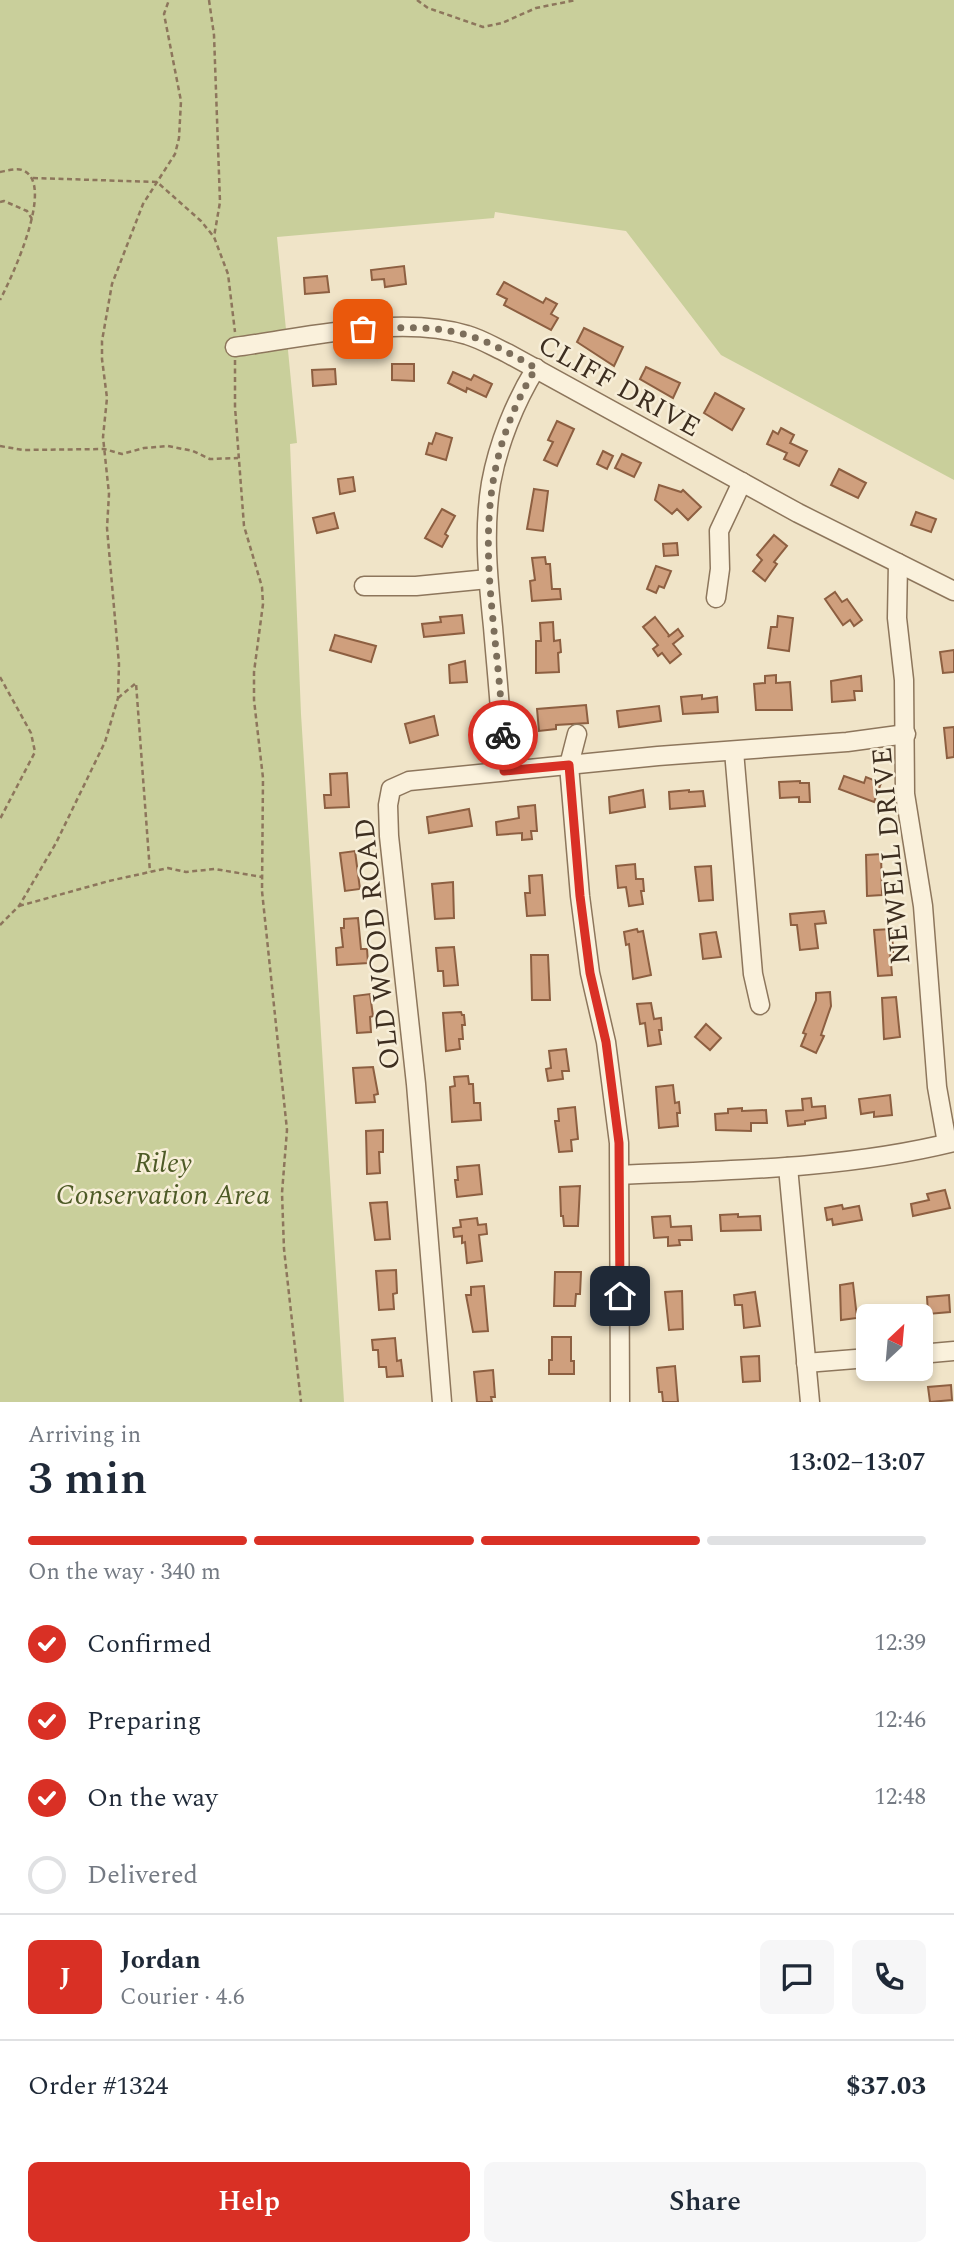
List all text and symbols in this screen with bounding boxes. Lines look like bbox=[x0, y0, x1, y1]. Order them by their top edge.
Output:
pin bbox=[333, 299, 393, 359]
icon: bag bbox=[344, 310, 382, 348]
street label: CLIFF DRIVE bbox=[530, 324, 708, 449]
courier bbox=[468, 700, 538, 770]
icon: bike bbox=[484, 716, 522, 754]
street label: NEWELL DRIVE bbox=[861, 745, 922, 966]
street label: OLD WOOD ROAD bbox=[343, 816, 412, 1072]
park label: Riley Conservation Area bbox=[56, 1142, 270, 1217]
pin bbox=[590, 1266, 650, 1326]
icon: home bbox=[601, 1277, 639, 1315]
north arrow bbox=[856, 1304, 933, 1381]
map controls bbox=[856, 1304, 933, 1381]
text: Arriving in bbox=[28, 1418, 141, 1453]
text: 13:02–13:07 bbox=[788, 1442, 926, 1482]
text: 3 min bbox=[28, 1444, 147, 1514]
text: On the way · 340 m bbox=[28, 1555, 221, 1590]
text: Confirmed bbox=[87, 1624, 212, 1664]
icon: check bbox=[28, 1625, 66, 1663]
text: 12:39 bbox=[874, 1626, 926, 1661]
text: Preparing bbox=[87, 1701, 201, 1741]
icon: check bbox=[28, 1702, 66, 1740]
text: 12:46 bbox=[874, 1703, 926, 1738]
text: On the way bbox=[87, 1778, 218, 1818]
icon: check bbox=[28, 1779, 66, 1817]
text: 12:48 bbox=[874, 1780, 926, 1815]
text: Delivered bbox=[87, 1855, 198, 1895]
text: Jordan bbox=[120, 1940, 201, 1980]
button: chat bbox=[760, 1940, 834, 2014]
button: phone bbox=[852, 1940, 926, 2014]
text: J bbox=[59, 1957, 71, 1997]
text: Courier · 4.6 bbox=[120, 1980, 245, 2015]
text: Order #1324 bbox=[28, 2066, 168, 2106]
text: $37.03 bbox=[846, 2066, 926, 2106]
button: Help bbox=[28, 2162, 470, 2242]
button: Share bbox=[484, 2162, 926, 2242]

